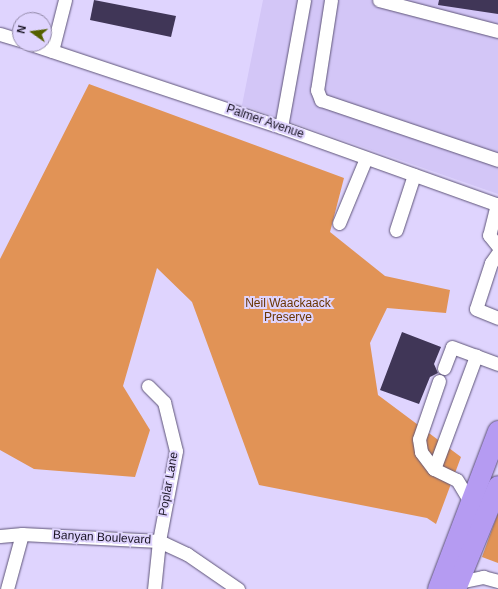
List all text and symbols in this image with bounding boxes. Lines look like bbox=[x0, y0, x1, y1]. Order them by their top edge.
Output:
north arrow bbox=[12, 12, 52, 52]
text: N bbox=[15, 24, 28, 35]
street label: Palmer Avenue bbox=[224, 102, 306, 142]
park label: Neil Waackaack Preserve bbox=[245, 297, 331, 325]
street label: Poplar Lane bbox=[156, 451, 182, 517]
street label: Banyan Boulevard bbox=[53, 528, 151, 548]

